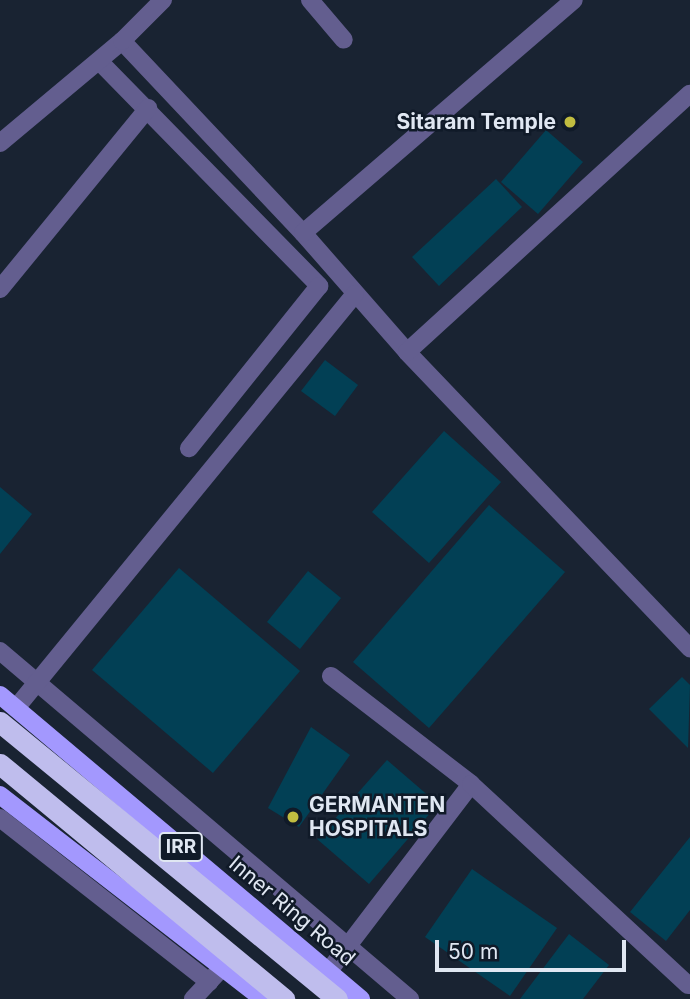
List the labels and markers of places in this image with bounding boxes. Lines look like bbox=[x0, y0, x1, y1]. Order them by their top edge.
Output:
place label: Sitaram Temple bbox=[396, 109, 556, 135]
marker: Sitaram Temple bbox=[562, 114, 578, 130]
place label: GERMANTEN HOSPITALS bbox=[309, 792, 445, 842]
marker: GERMANTEN HOSPITALS bbox=[283, 807, 303, 827]

